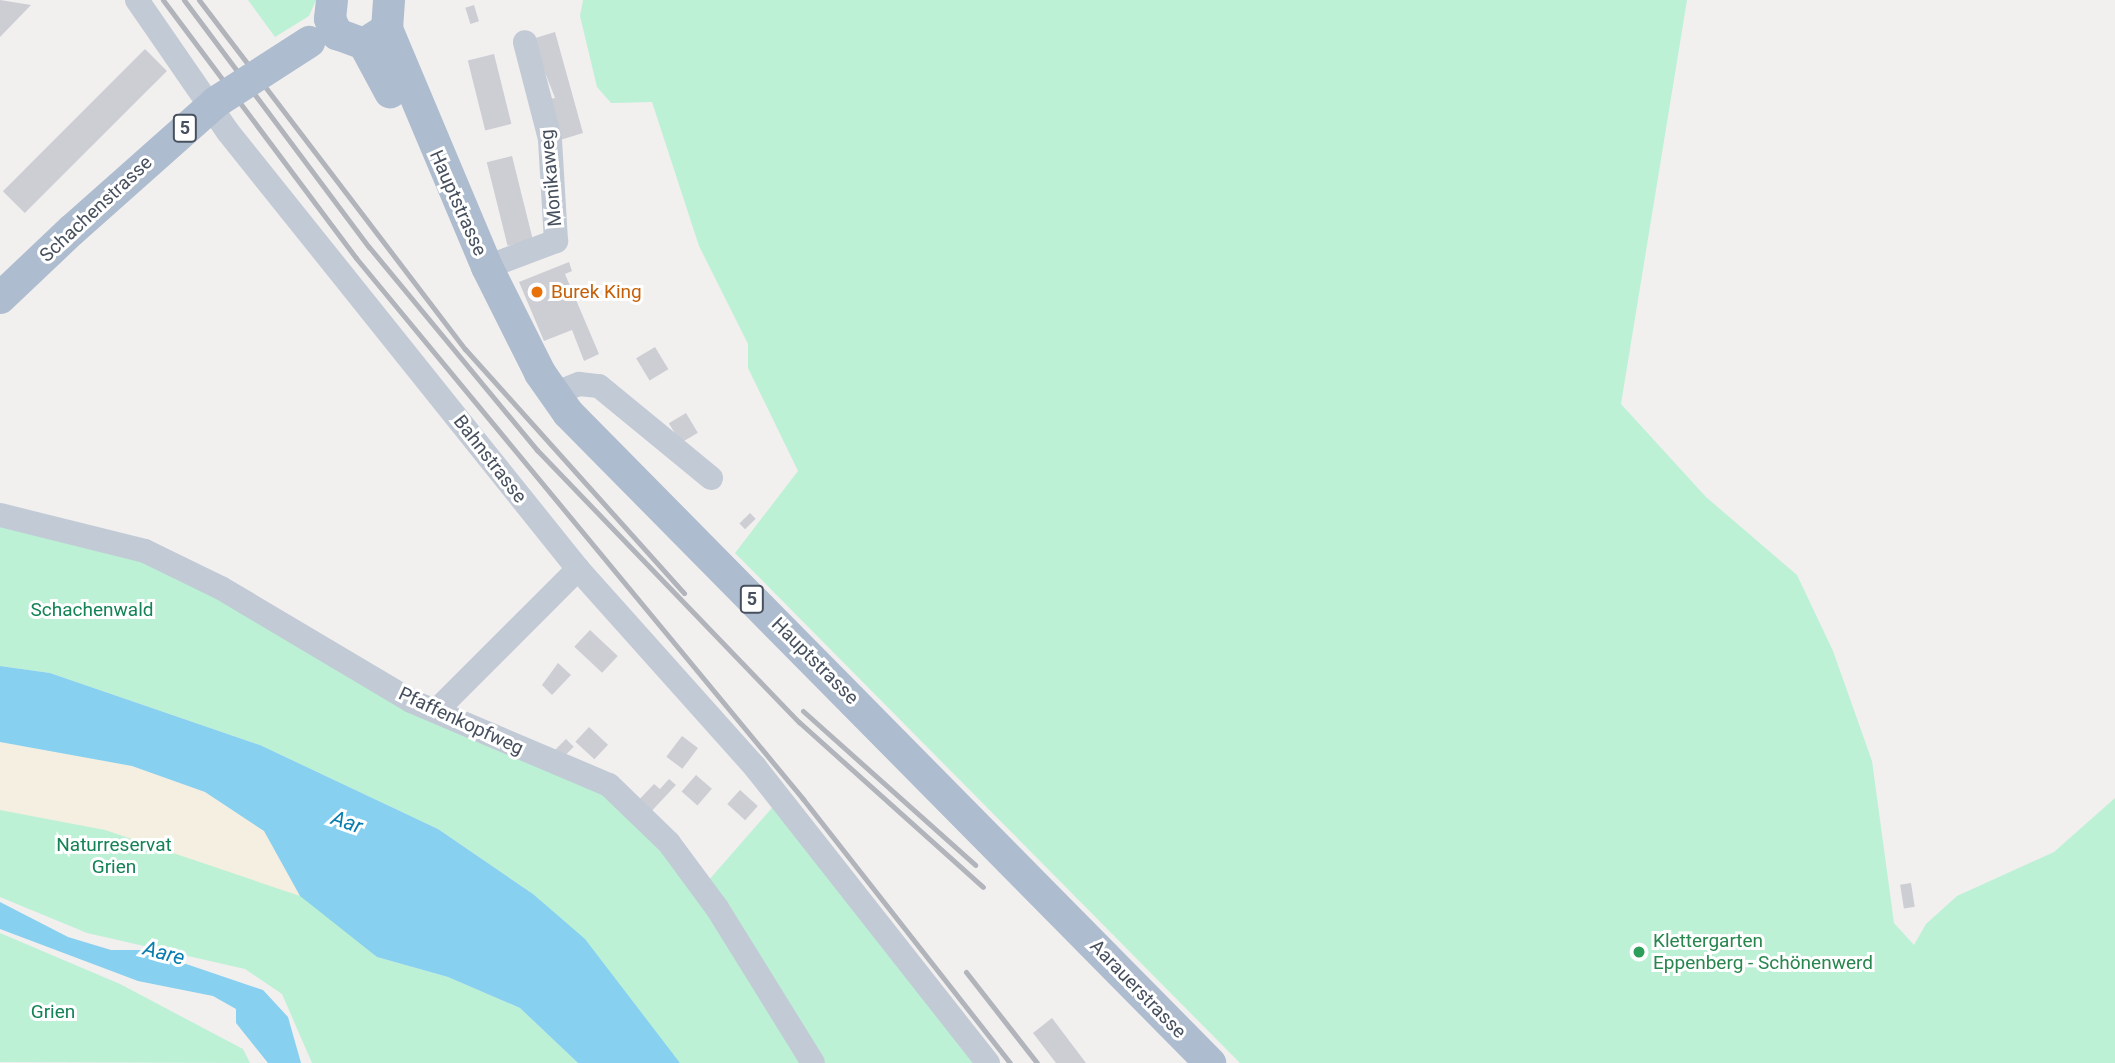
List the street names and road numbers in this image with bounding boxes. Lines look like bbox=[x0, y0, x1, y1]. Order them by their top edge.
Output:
road number: 5 bbox=[173, 113, 197, 142]
street label: Monikaweg bbox=[535, 128, 567, 228]
street label: Hauptstrasse bbox=[425, 147, 491, 259]
street label: Schachenstrasse bbox=[35, 151, 157, 267]
street label: Bahnstrasse bbox=[449, 411, 531, 507]
road number: 5 bbox=[740, 584, 764, 614]
street label: Hauptstrasse bbox=[767, 613, 863, 709]
street label: Pfaffenkopfweg bbox=[395, 682, 527, 760]
street label: Aarauerstrasse bbox=[1085, 935, 1191, 1043]

